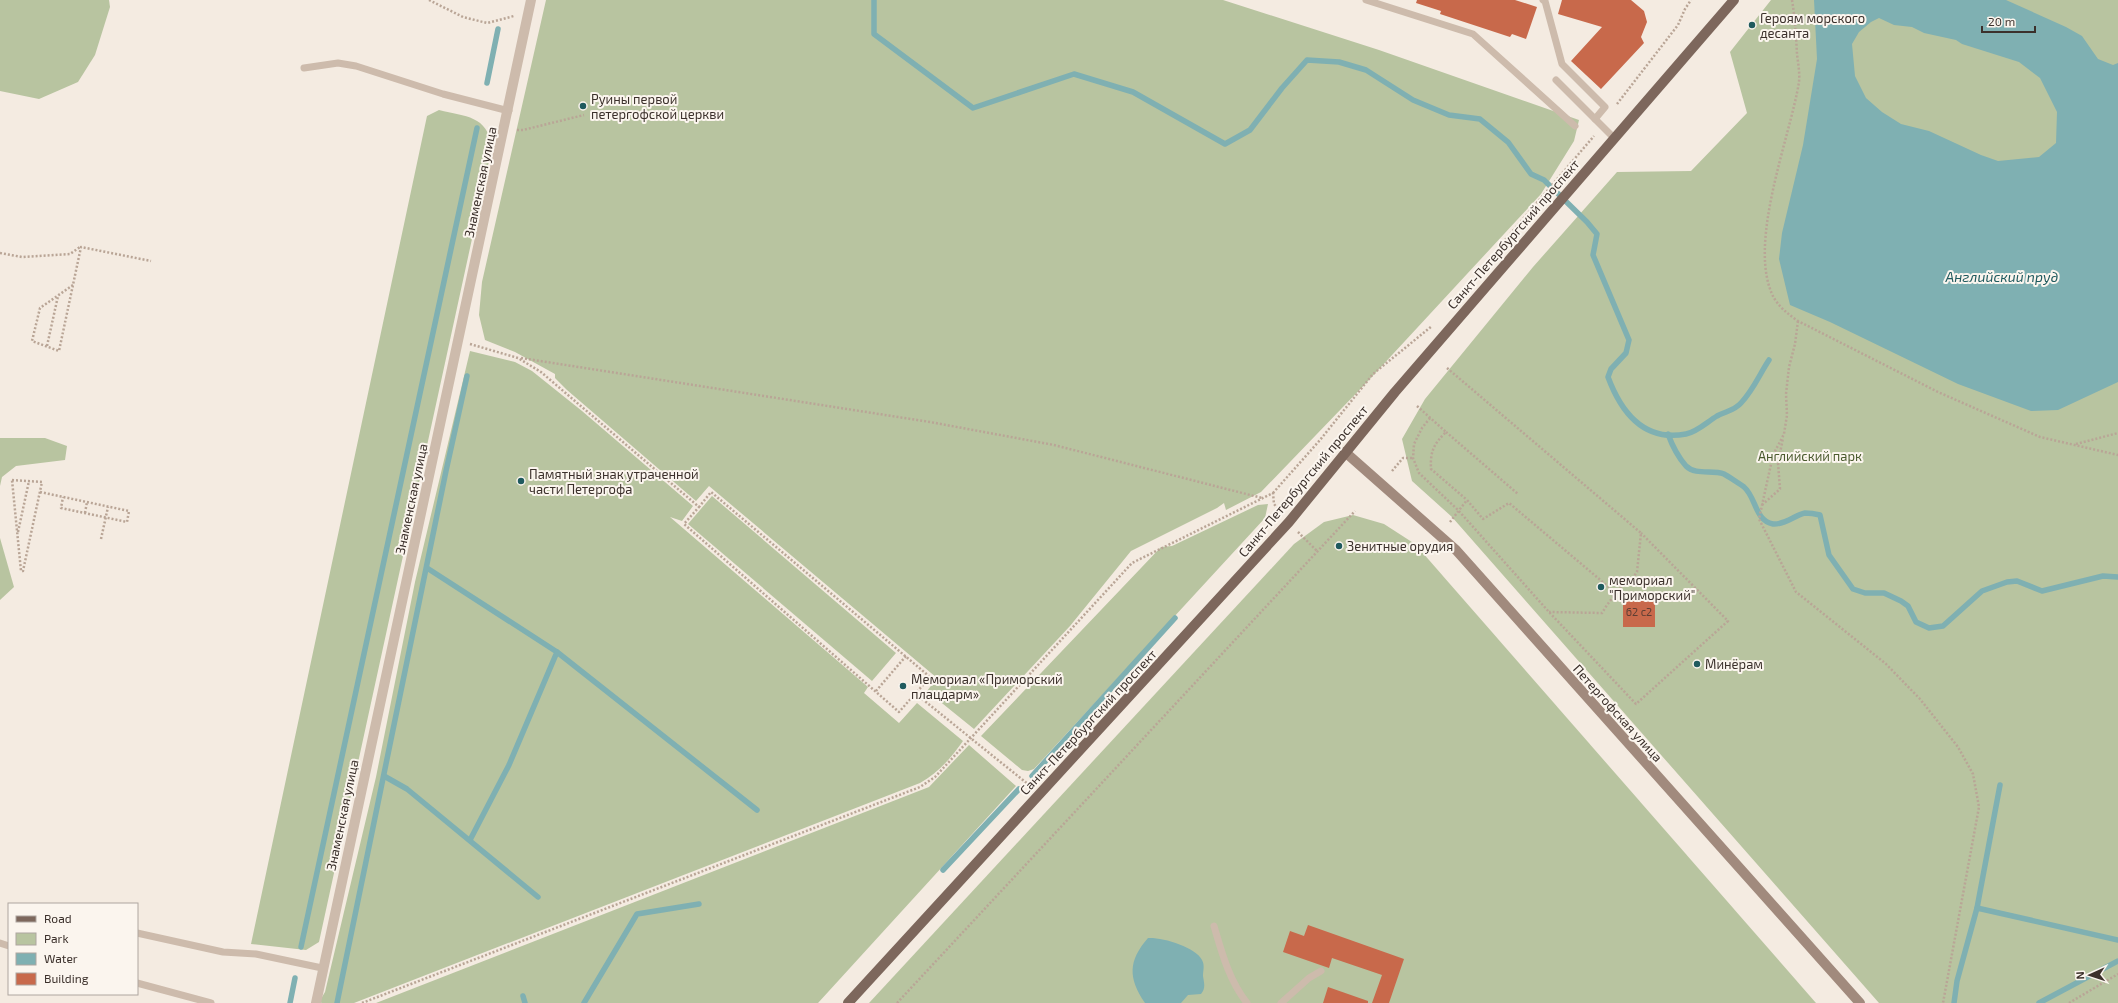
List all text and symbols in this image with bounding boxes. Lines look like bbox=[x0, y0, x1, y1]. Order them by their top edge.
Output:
scale bar bbox=[1982, 8, 2035, 34]
place label: Героям морского десанта bbox=[1760, 10, 1865, 41]
text: 20 m bbox=[1988, 14, 2015, 28]
marker: Героям морского десанта bbox=[1747, 20, 1757, 30]
place label: Руины первой петергофской церкви bbox=[591, 91, 724, 122]
marker: Руины первой петергофской церкви bbox=[578, 101, 588, 111]
street label: Знаменская улица bbox=[460, 125, 500, 239]
street label: Санкт-Петербургский проспект bbox=[1444, 155, 1583, 312]
water label: Английский пруд bbox=[1945, 268, 2058, 285]
street label: Санкт-Петербургский проспект bbox=[1235, 401, 1372, 560]
street label: Знаменская улица bbox=[391, 442, 431, 556]
park label: Английский парк bbox=[1758, 448, 1862, 464]
place label: Памятный знак утраченной части Петергофа bbox=[529, 466, 699, 497]
marker: Памятный знак утраченной части Петергофа bbox=[516, 476, 526, 486]
place label: Зенитные орудия bbox=[1347, 538, 1453, 554]
marker: Зенитные орудия bbox=[1334, 541, 1344, 551]
place label: мемориал "Приморский" bbox=[1609, 572, 1695, 603]
marker: мемориал "Приморский" bbox=[1596, 582, 1606, 592]
house number: 62 с2 bbox=[1626, 605, 1652, 618]
street label: Санкт-Петербургский проспект bbox=[1016, 645, 1160, 798]
place label: Минёрам bbox=[1705, 656, 1763, 672]
marker: Минёрам bbox=[1692, 659, 1702, 669]
street label: Петергофская улица bbox=[1570, 661, 1666, 765]
place label: Мемориал «Приморский плацдарм» bbox=[911, 671, 1063, 702]
marker: Мемориал «Приморский плацдарм» bbox=[898, 681, 908, 691]
street label: Знаменская улица bbox=[322, 758, 362, 872]
legend bbox=[8, 903, 138, 995]
text: Road bbox=[44, 911, 72, 925]
text: Park bbox=[44, 931, 69, 945]
text: Water bbox=[44, 951, 78, 965]
north arrow bbox=[2070, 955, 2110, 995]
text: Building bbox=[44, 971, 89, 985]
text: N bbox=[2073, 971, 2086, 980]

